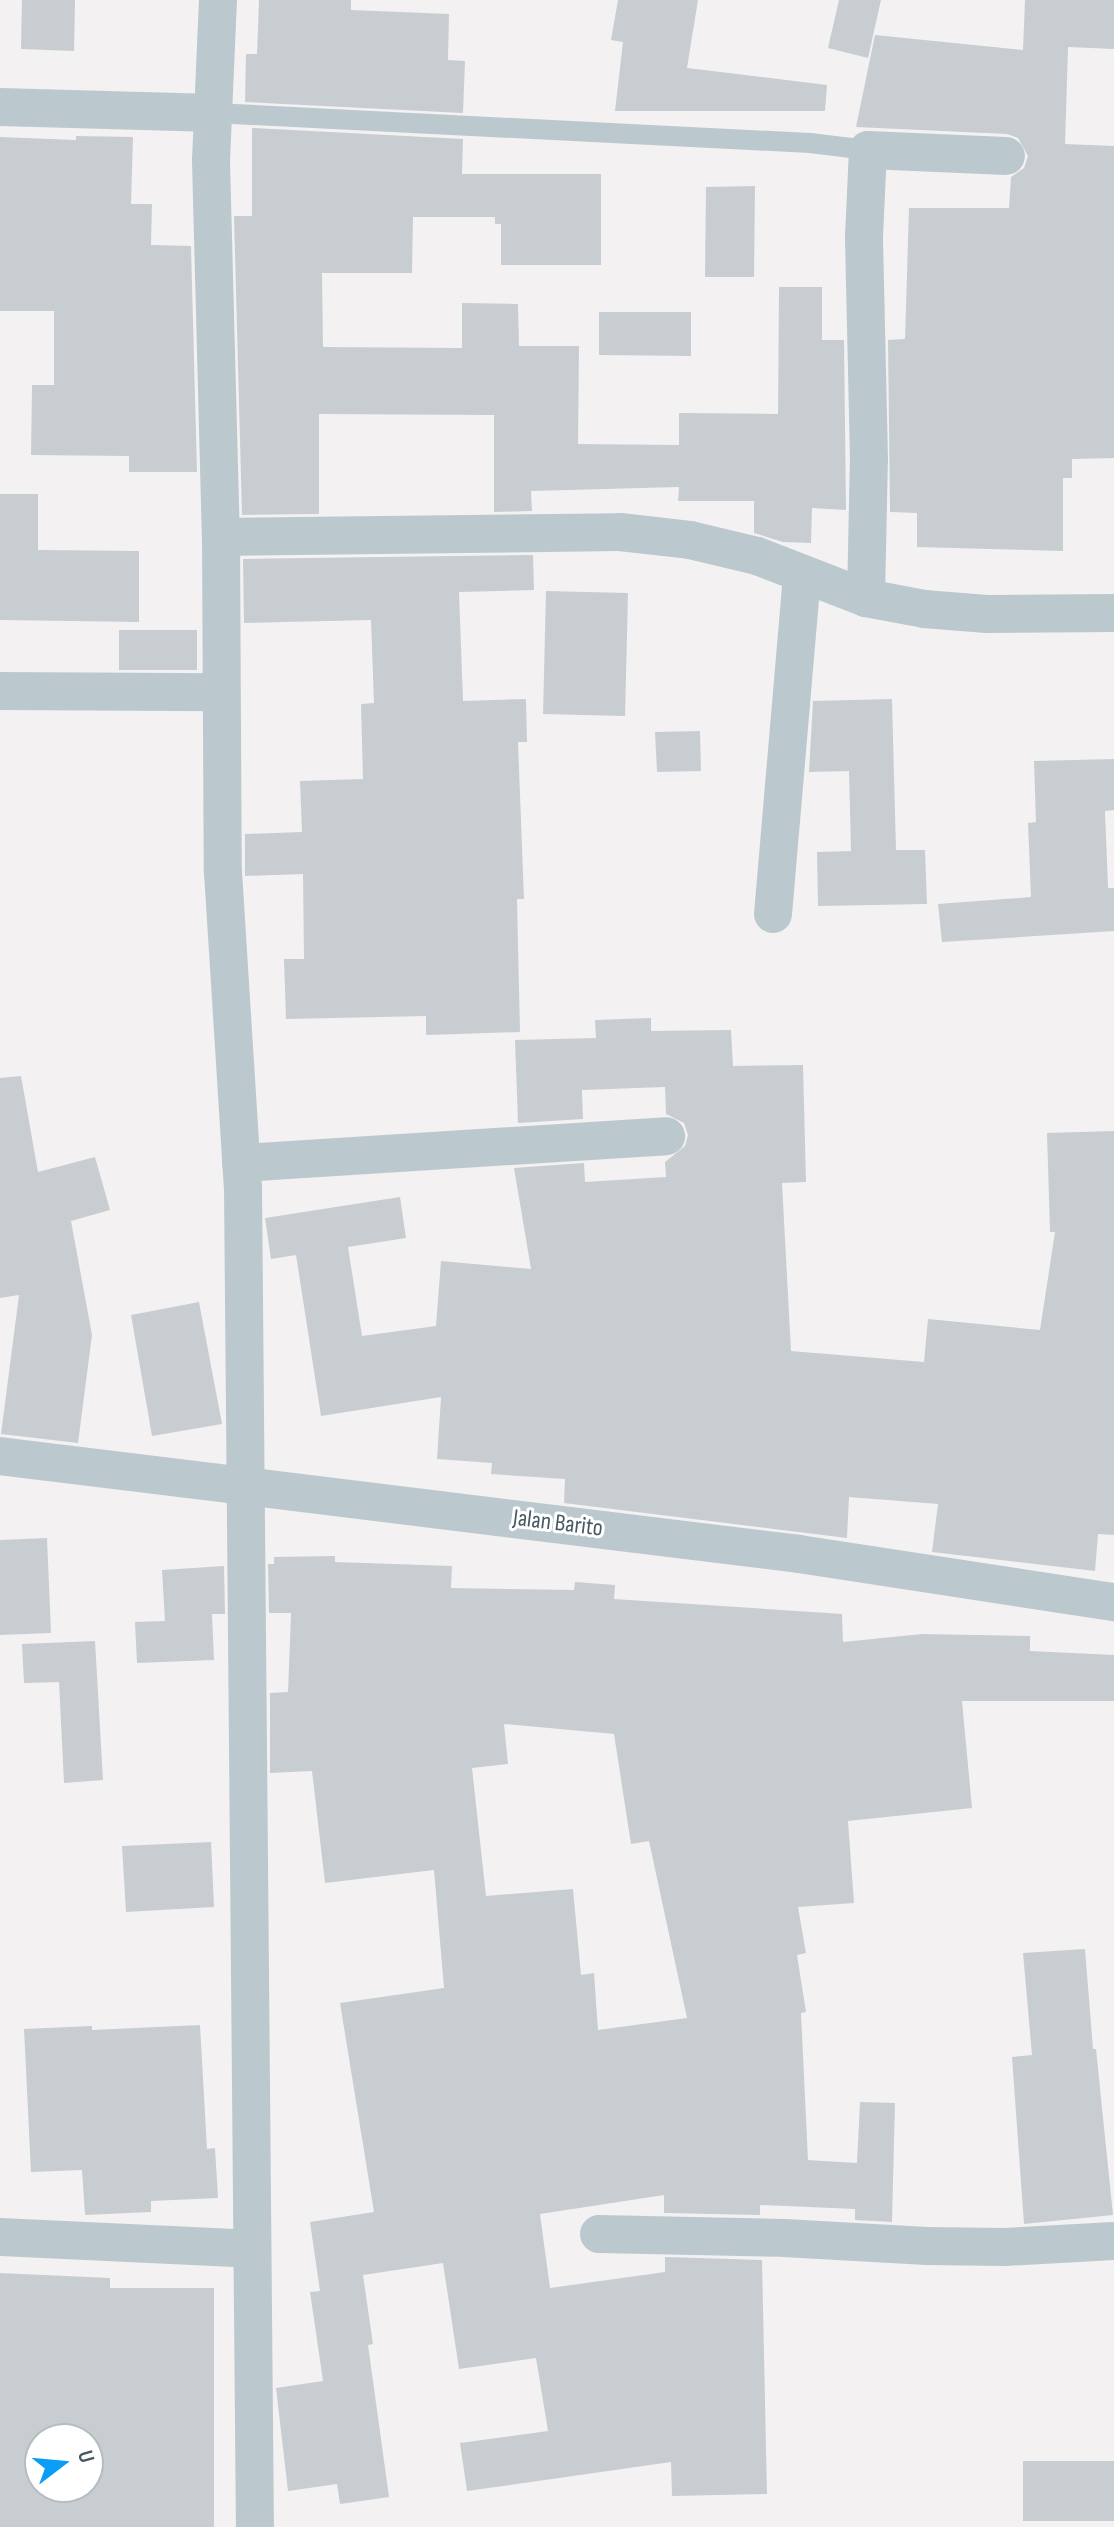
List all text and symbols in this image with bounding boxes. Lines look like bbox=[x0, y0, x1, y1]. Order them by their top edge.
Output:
street label: Jalan Barito bbox=[511, 1503, 605, 1543]
north arrow bbox=[24, 2423, 104, 2503]
text: U bbox=[71, 2448, 100, 2466]

